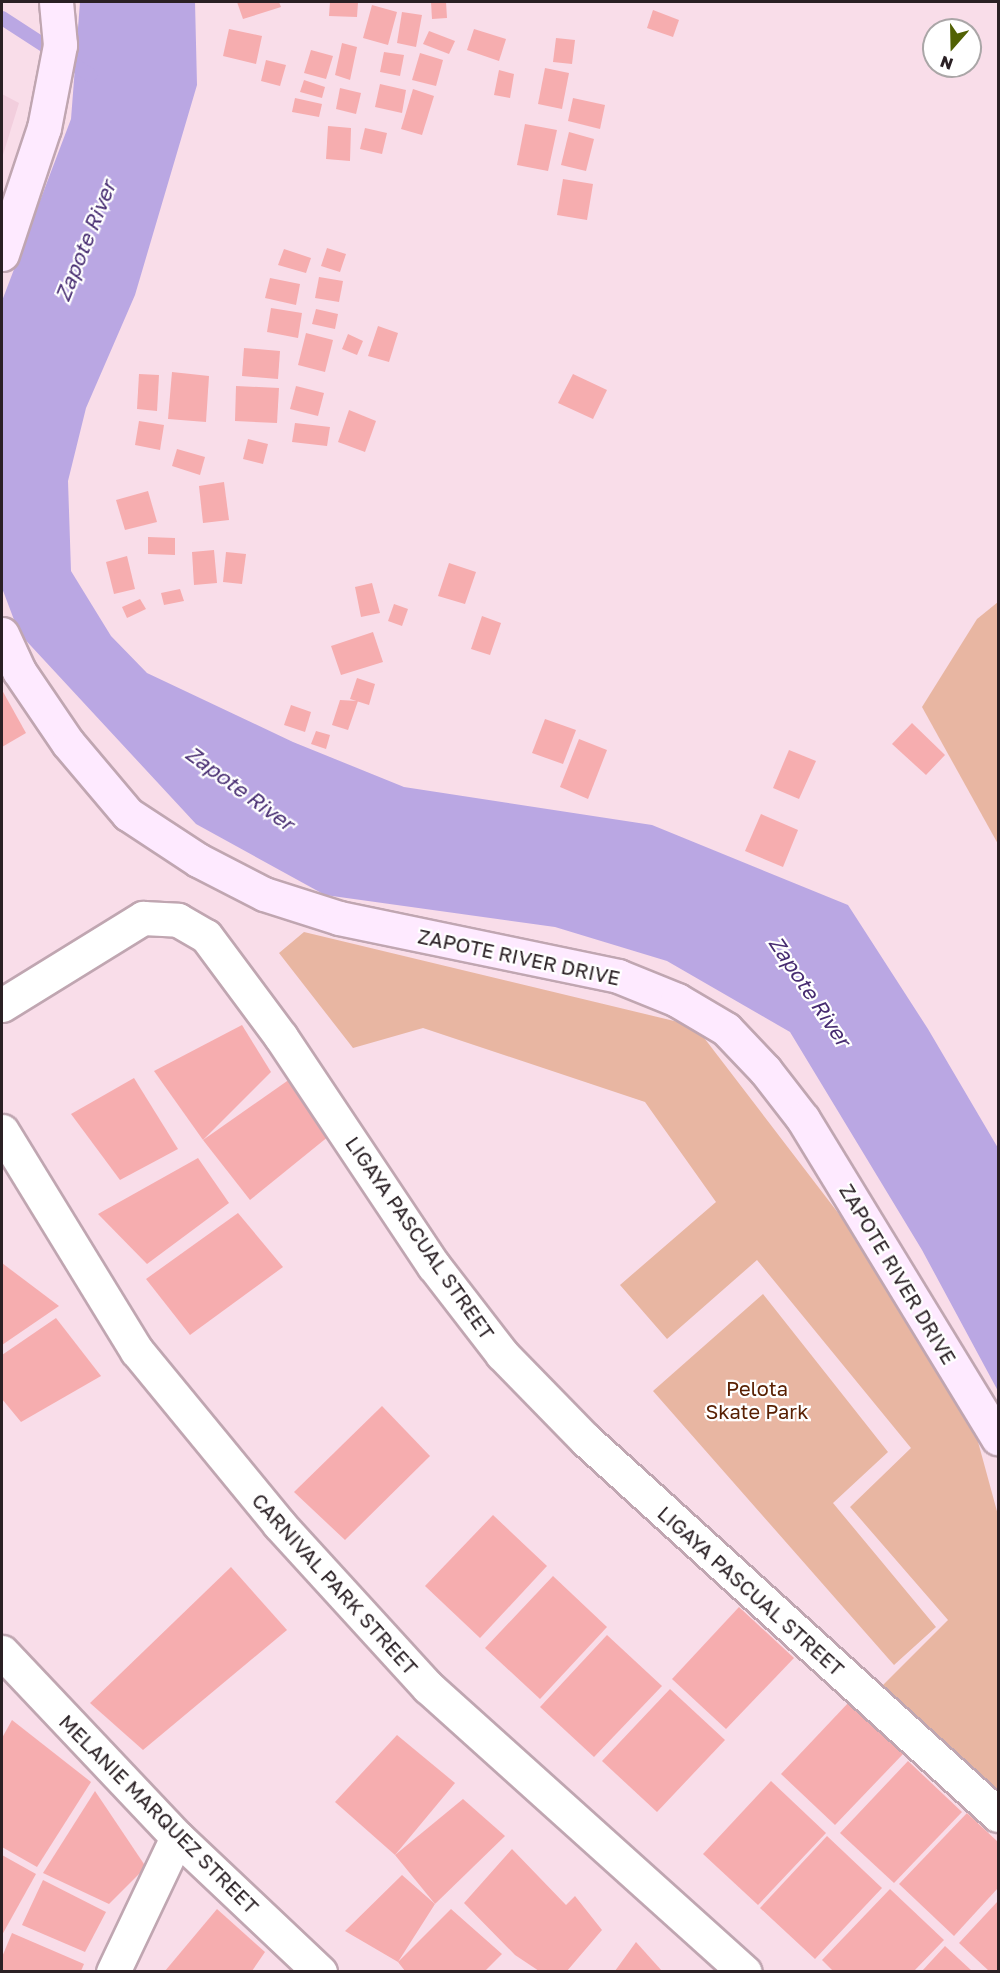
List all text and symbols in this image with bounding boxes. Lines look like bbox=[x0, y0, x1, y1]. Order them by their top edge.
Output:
north arrow bbox=[922, 18, 982, 78]
text: N bbox=[937, 52, 956, 75]
water label: Zapote River bbox=[49, 177, 121, 305]
water label: Zapote River bbox=[181, 740, 299, 836]
street label: ZAPOTE RIVER DRIVE bbox=[416, 924, 622, 990]
water label: Zapote River bbox=[764, 931, 856, 1051]
street label: LIGAYA PASCUAL STREET bbox=[341, 1132, 499, 1344]
street label: ZAPOTE RIVER DRIVE bbox=[835, 1180, 961, 1368]
park label: Pelota Skate Park bbox=[706, 1377, 808, 1424]
street label: CARNIVAL PARK STREET bbox=[247, 1488, 423, 1680]
street label: LIGAYA PASCUAL STREET bbox=[653, 1501, 849, 1681]
street label: MELANIE MARQUEZ STREET bbox=[54, 1709, 264, 1919]

